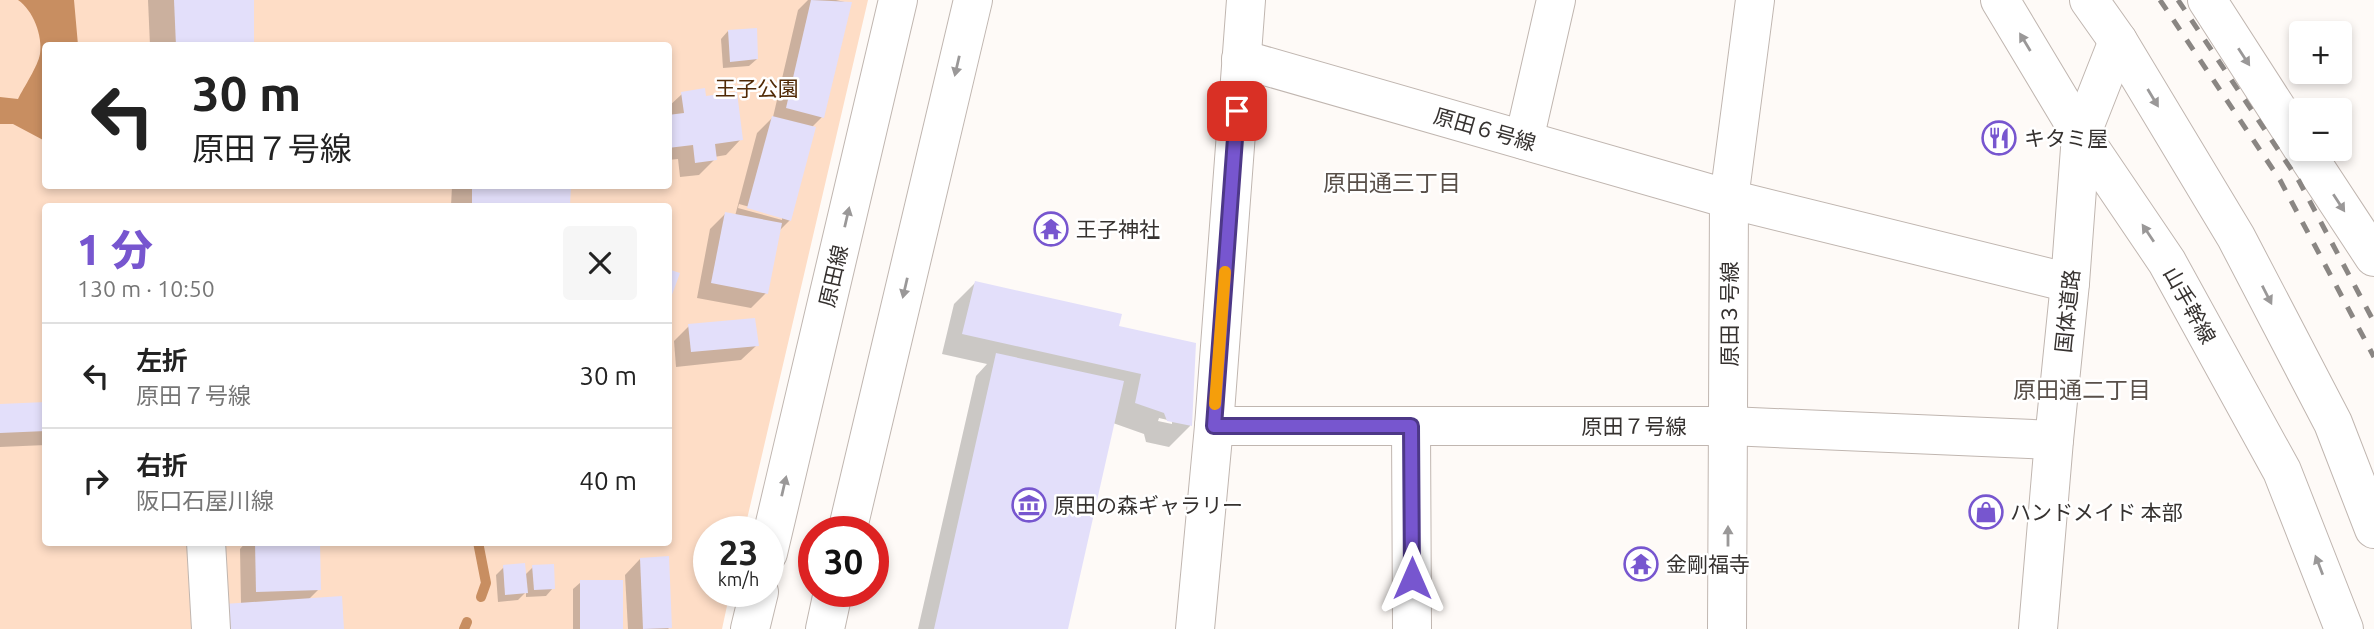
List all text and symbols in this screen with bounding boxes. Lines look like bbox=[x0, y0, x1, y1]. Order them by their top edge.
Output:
map controls bbox=[2289, 21, 2352, 161]
button: + bbox=[2289, 21, 2352, 84]
one-way arrow bbox=[2019, 32, 2032, 51]
one-way arrow bbox=[2237, 47, 2250, 67]
one-way arrow bbox=[951, 56, 962, 78]
text: 30 m bbox=[192, 65, 301, 120]
icon: left bbox=[77, 70, 168, 161]
park label: 王子公園 bbox=[715, 76, 799, 100]
pin bbox=[1207, 81, 1267, 141]
one-way arrow bbox=[2146, 89, 2159, 108]
icon: arrive bbox=[1218, 92, 1256, 130]
button: − bbox=[2289, 98, 2352, 161]
street label: 原田６号線 bbox=[1431, 103, 1539, 155]
restaurant icon: キタミ屋 bbox=[1980, 119, 2018, 157]
place label: キタミ屋 bbox=[2024, 126, 2108, 150]
text: 原田７号線 bbox=[192, 130, 352, 166]
district label: 原田通三丁目 bbox=[1323, 170, 1461, 195]
one-way arrow bbox=[2332, 193, 2345, 213]
one-way arrow bbox=[842, 206, 853, 228]
temple icon: 王子神社 bbox=[1032, 210, 1070, 248]
place label: 王子神社 bbox=[1076, 217, 1160, 241]
one-way arrow bbox=[2142, 224, 2155, 243]
text: 1 分 bbox=[77, 226, 153, 273]
button: close bbox=[563, 226, 637, 300]
street label: 原田線 bbox=[814, 243, 852, 309]
street label: 原田３号線 bbox=[1717, 262, 1741, 367]
street label: 山手幹線 bbox=[2159, 262, 2221, 348]
street label: 国体道路 bbox=[2051, 268, 2083, 354]
text: 130 m · 10:50 bbox=[77, 276, 215, 301]
one-way arrow bbox=[899, 277, 910, 299]
one-way arrow bbox=[2261, 285, 2272, 305]
text: 左折 bbox=[136, 346, 188, 375]
icon: left bbox=[77, 357, 115, 395]
text: 30 m bbox=[579, 361, 637, 390]
district label: 原田通二丁目 bbox=[2013, 377, 2151, 402]
text: 原田７号線 bbox=[136, 383, 251, 408]
street label: 原田７号線 bbox=[1582, 414, 1687, 438]
text: 右折 bbox=[136, 451, 188, 480]
icon: right bbox=[77, 462, 115, 500]
text: 40 m bbox=[579, 466, 637, 495]
one-way arrow bbox=[779, 475, 790, 497]
museum icon: 原田の森ギャラリー bbox=[1010, 486, 1048, 524]
text: 阪口石屋川線 bbox=[136, 488, 274, 513]
place label: 原田の森ギャラリー bbox=[1054, 493, 1243, 517]
shop icon: ハンドメイド 本部 bbox=[1967, 493, 2005, 531]
place label: ハンドメイド 本部 bbox=[2010, 500, 2183, 524]
speed limit sign: 30 bbox=[798, 516, 889, 607]
one-way arrow bbox=[1722, 525, 1734, 547]
text: 23 bbox=[719, 532, 758, 572]
position arrow bbox=[1375, 541, 1449, 615]
temple icon: 金剛福寺 bbox=[1622, 545, 1660, 583]
place label: 金剛福寺 bbox=[1666, 552, 1750, 576]
one-way arrow bbox=[2314, 555, 2325, 576]
text: km/h bbox=[718, 569, 759, 589]

